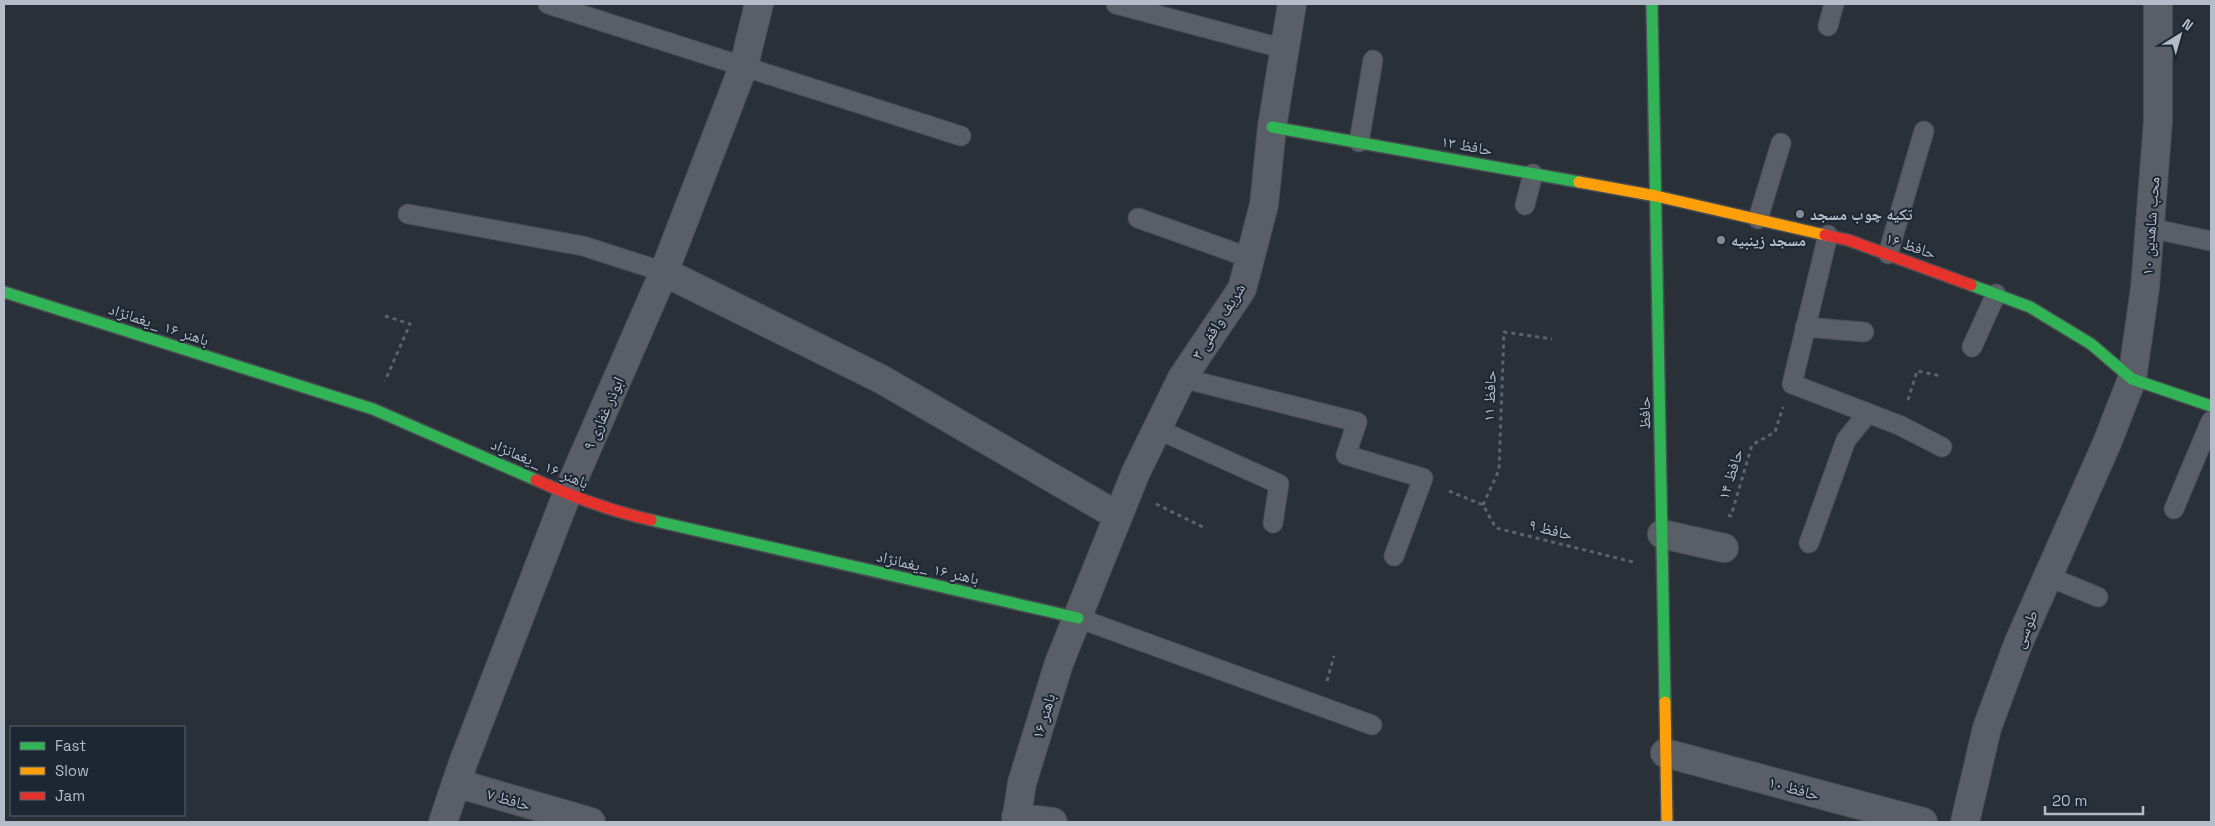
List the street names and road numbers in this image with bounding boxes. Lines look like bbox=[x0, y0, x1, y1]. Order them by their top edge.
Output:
street label: حافظ ۱۳ bbox=[1440, 131, 1494, 160]
street label: محب شاهدین ۱۰ bbox=[2137, 176, 2164, 276]
street label: حافظ ۱۶ bbox=[1883, 227, 1939, 264]
street label: شریف واقفی ۳ bbox=[1187, 279, 1250, 363]
street label: باهنر ۱۶ _یغمانژاد bbox=[106, 298, 212, 351]
street label: حافظ ۱۱ bbox=[1478, 370, 1501, 422]
street label: ابوذر غفاری ۹ bbox=[578, 373, 629, 453]
street label: حافظ bbox=[1634, 396, 1655, 430]
street label: باهنر ۱۶ _یغمانژاد bbox=[488, 433, 592, 494]
street label: حافظ ۱۴ bbox=[1713, 446, 1748, 502]
street label: حافظ ۹ bbox=[1527, 514, 1575, 545]
street label: باهنر ۱۶ _یغمانژاد bbox=[875, 546, 981, 589]
street label: طوسی bbox=[2008, 607, 2043, 652]
street label: باهنر ۱۶ bbox=[1027, 691, 1060, 741]
street label: حافظ ۱۰ bbox=[1766, 772, 1822, 805]
street label: حافظ ۷ bbox=[485, 783, 533, 816]

